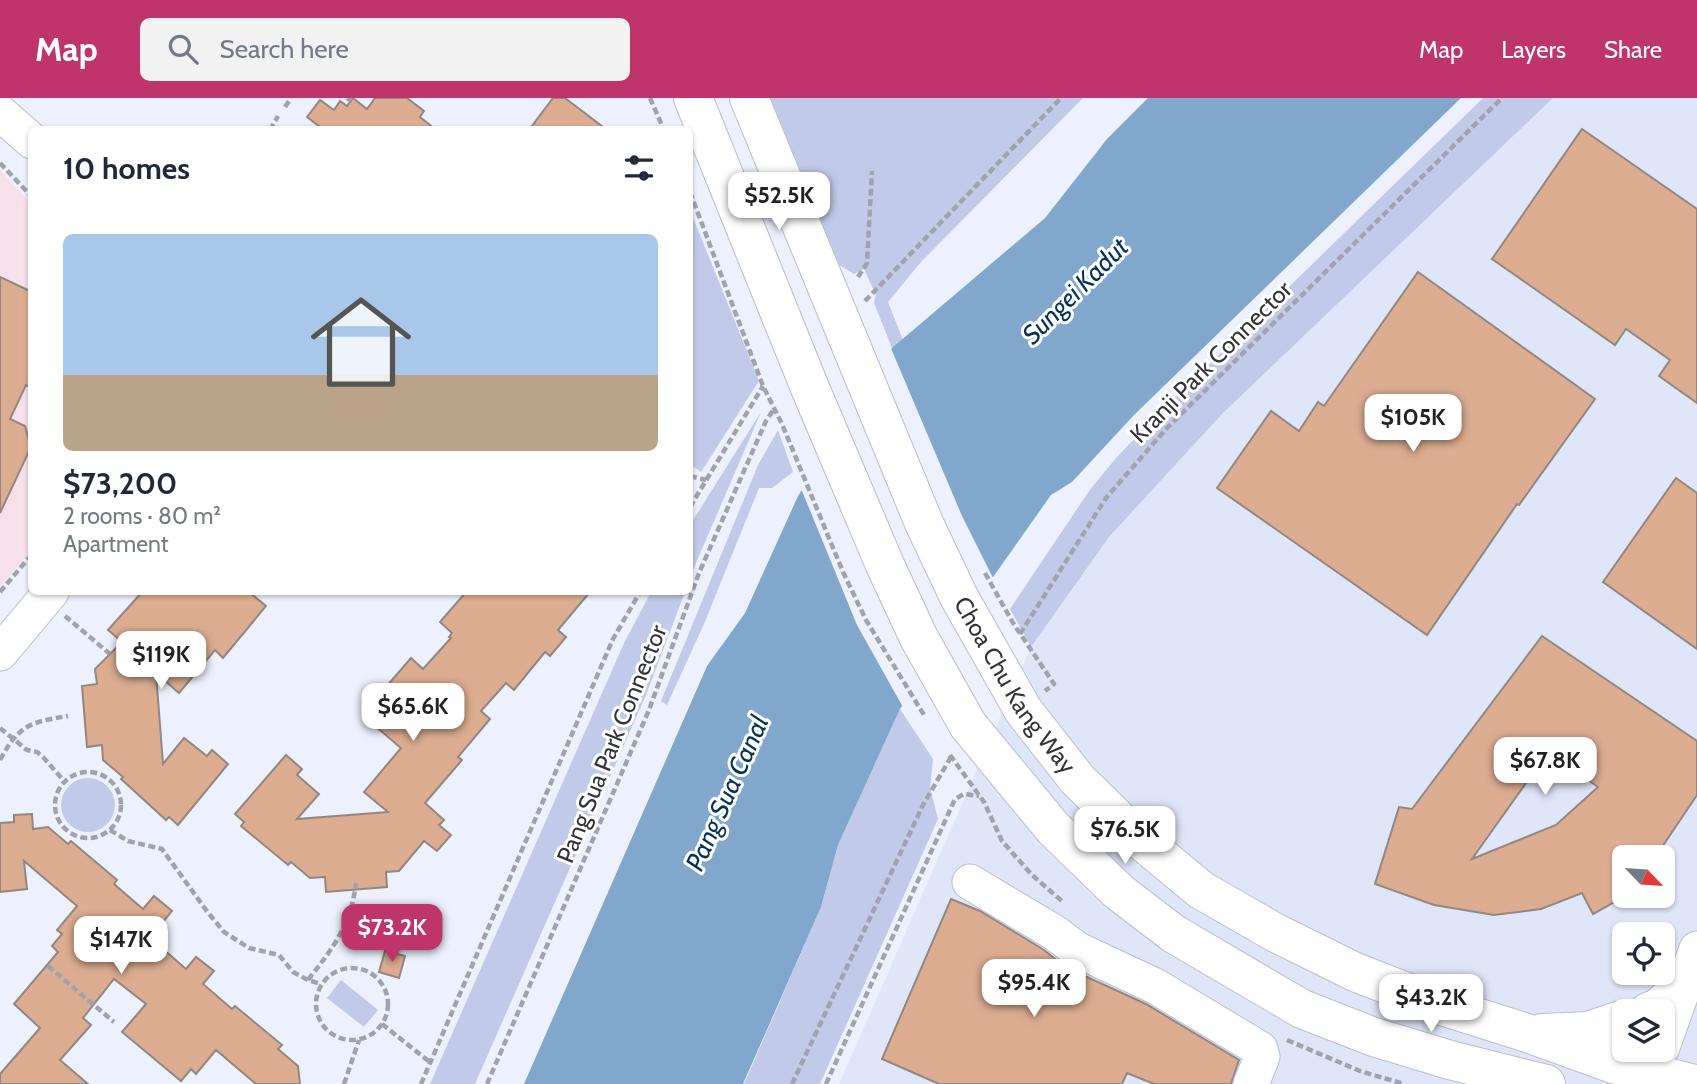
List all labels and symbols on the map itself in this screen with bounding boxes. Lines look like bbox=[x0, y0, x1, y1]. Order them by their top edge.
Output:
pin: $52.5K bbox=[722, 172, 836, 232]
water label: Sungei Kadut bbox=[1015, 230, 1136, 351]
street label: Kranji Park Connector bbox=[1124, 275, 1298, 448]
pin: $105K bbox=[1364, 394, 1462, 454]
street label: Choa Chu Kang Way bbox=[948, 592, 1082, 779]
street label: Pang Sua Park Connector bbox=[550, 620, 673, 867]
pin: $119K bbox=[112, 632, 210, 691]
pin: $65.6K bbox=[356, 684, 470, 743]
water label: Pang Sua Canal bbox=[679, 710, 775, 876]
pin: $67.8K bbox=[1488, 738, 1602, 797]
pin: $76.5K bbox=[1068, 806, 1182, 866]
north arrow bbox=[1612, 845, 1675, 908]
pin: $73.2K bbox=[335, 904, 449, 964]
pin: $147K bbox=[72, 916, 170, 976]
pin: $95.4K bbox=[977, 960, 1091, 1019]
pin: $43.2K bbox=[1374, 974, 1488, 1034]

